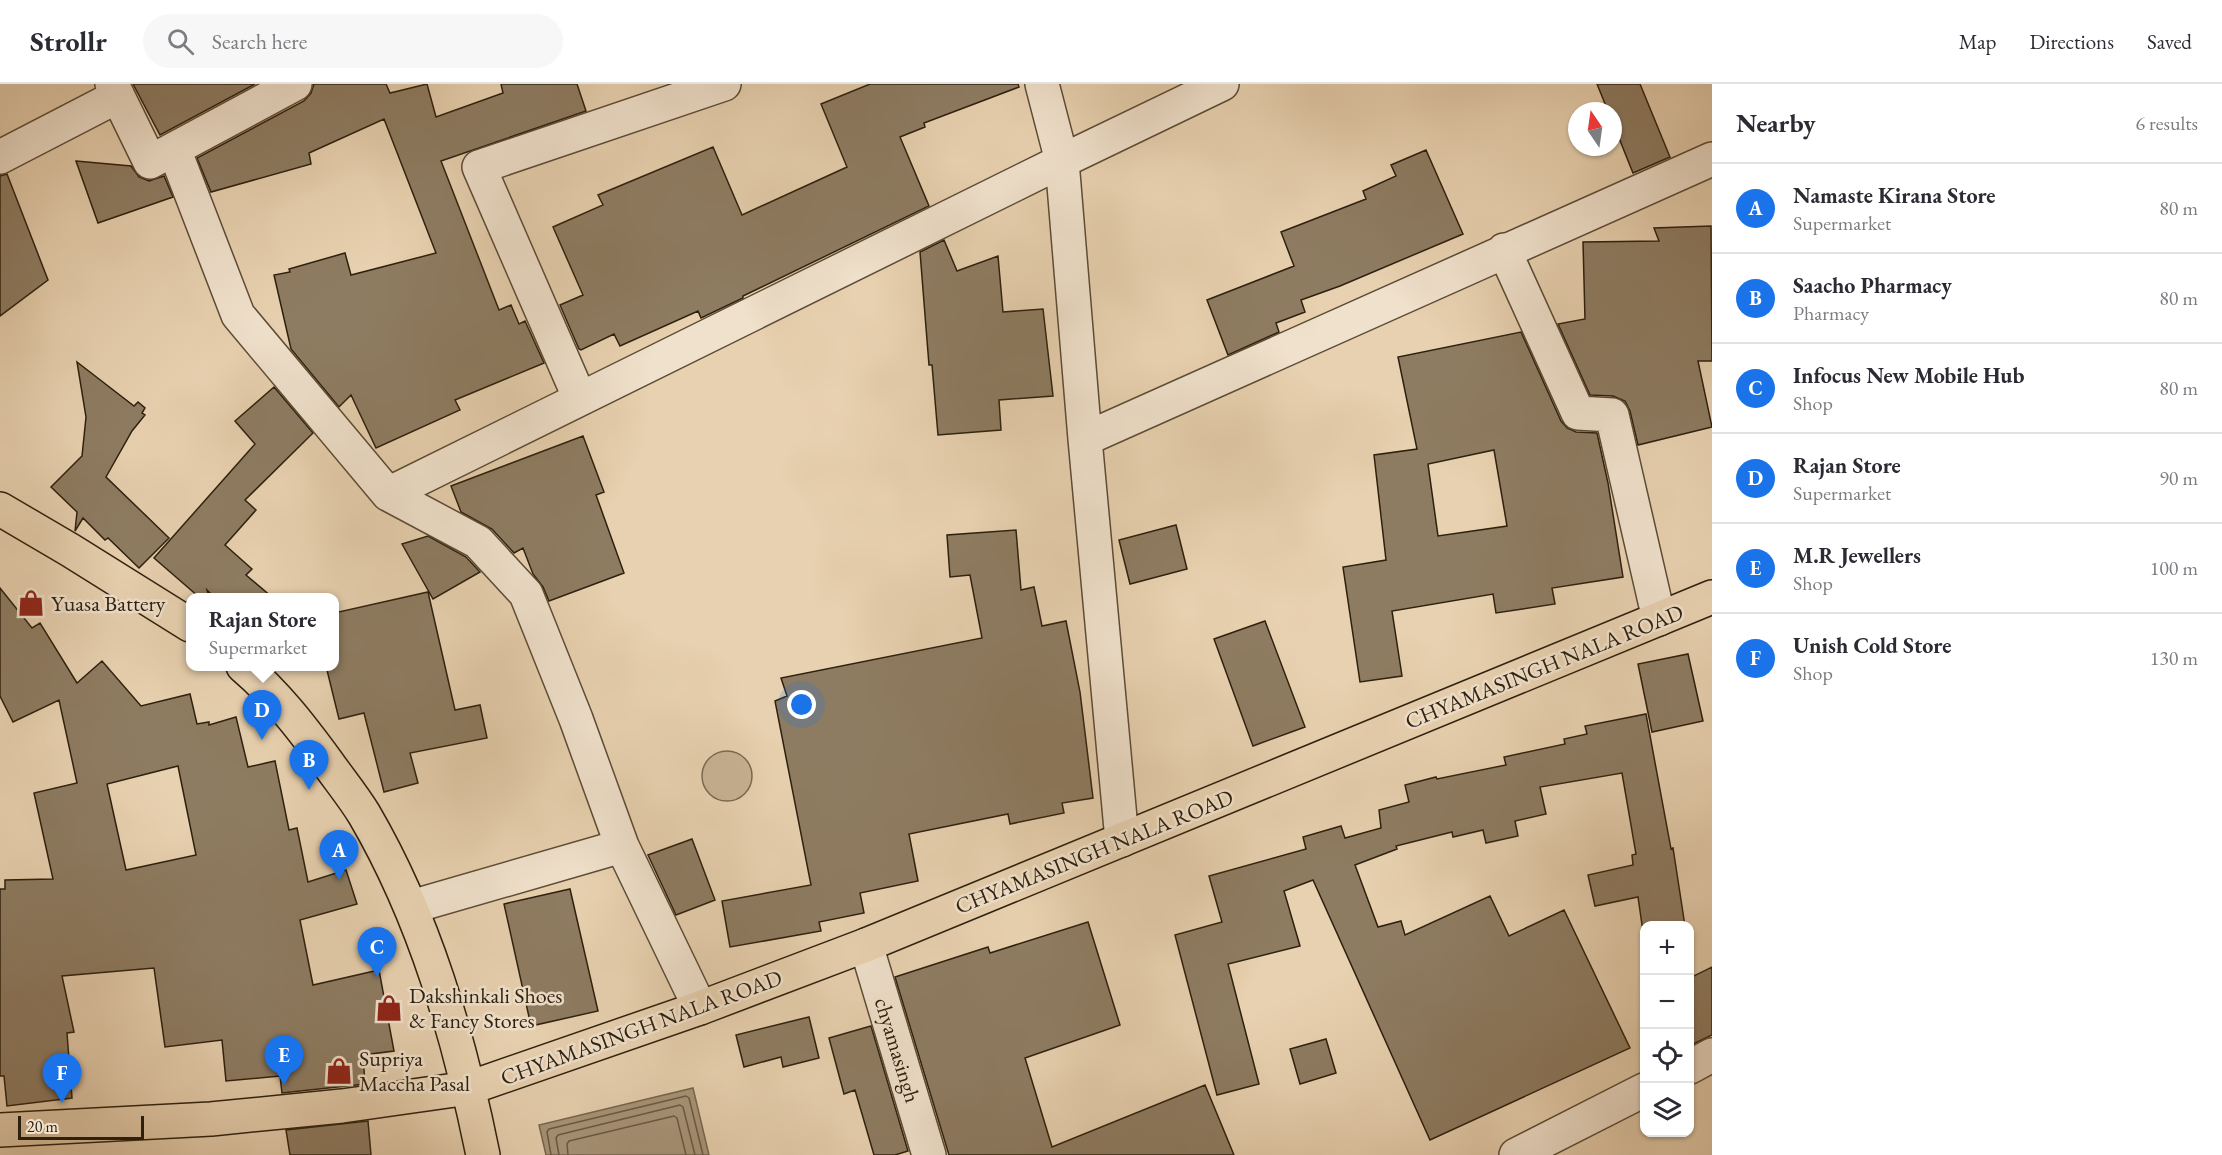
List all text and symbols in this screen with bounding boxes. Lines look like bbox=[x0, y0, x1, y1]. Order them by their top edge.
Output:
search box bbox=[143, 14, 563, 68]
text: Strollr bbox=[30, 23, 107, 59]
icon: search bbox=[164, 25, 197, 58]
text: Search here bbox=[212, 27, 307, 56]
text: Map bbox=[1959, 28, 1996, 55]
text: Directions bbox=[2029, 28, 2114, 55]
text: Saved bbox=[2147, 28, 2192, 55]
north arrow bbox=[1568, 102, 1622, 156]
text: Nearby bbox=[1736, 106, 1816, 140]
text: 6 results bbox=[2135, 110, 2198, 136]
text: Namaste Kirana Store bbox=[1793, 181, 1996, 210]
text: A bbox=[1748, 195, 1763, 221]
text: 80 m bbox=[2159, 195, 2198, 221]
text: Supermarket bbox=[1793, 210, 1891, 236]
text: Saacho Pharmacy bbox=[1793, 271, 1952, 300]
text: B bbox=[1749, 285, 1762, 311]
text: 80 m bbox=[2159, 285, 2198, 311]
text: Pharmacy bbox=[1793, 300, 1869, 326]
text: Infocus New Mobile Hub bbox=[1793, 361, 2024, 390]
text: C bbox=[1748, 375, 1763, 401]
text: 80 m bbox=[2159, 375, 2198, 401]
text: Shop bbox=[1793, 390, 1833, 416]
text: Rajan Store bbox=[1793, 451, 1901, 480]
text: D bbox=[1748, 465, 1763, 491]
text: 90 m bbox=[2159, 465, 2198, 491]
text: Supermarket bbox=[1793, 480, 1891, 506]
text: M.R Jewellers bbox=[1793, 541, 1921, 570]
text: E bbox=[1750, 555, 1761, 581]
text: 100 m bbox=[2150, 555, 2198, 581]
text: Shop bbox=[1793, 570, 1833, 596]
shop icon: Yuasa Battery bbox=[16, 588, 46, 618]
place label: Yuasa Battery bbox=[51, 589, 166, 618]
popup bbox=[186, 593, 339, 671]
street label: CHYAMASINGH NALA ROAD bbox=[1401, 597, 1688, 736]
text: Rajan Store bbox=[209, 605, 316, 634]
text: Unish Cold Store bbox=[1793, 631, 1951, 660]
text: Supermarket bbox=[209, 634, 307, 660]
text: F bbox=[1750, 645, 1761, 671]
text: 130 m bbox=[2150, 645, 2198, 671]
text: Shop bbox=[1793, 660, 1833, 686]
pin: D bbox=[242, 690, 282, 740]
your location bbox=[787, 690, 816, 719]
pin: B bbox=[290, 740, 328, 790]
street label: CHYAMASINGH NALA ROAD bbox=[951, 782, 1238, 921]
pin: A bbox=[320, 830, 358, 880]
map controls bbox=[1640, 921, 1694, 1137]
button: + bbox=[1640, 921, 1694, 975]
pin: C bbox=[358, 928, 397, 977]
street label: CHYAMASINGH NALA ROAD bbox=[496, 963, 786, 1092]
button: − bbox=[1640, 975, 1694, 1029]
place label: Dakshinkali Shoes & Fancy Stores bbox=[409, 981, 562, 1035]
shop icon: Dakshinkali Shoes & Fancy Stores bbox=[374, 993, 404, 1023]
street label: chyamasingh bbox=[868, 994, 927, 1106]
button: locate bbox=[1640, 1029, 1694, 1083]
pin: E bbox=[264, 1036, 304, 1085]
place label: Supriya Maccha Pasal bbox=[359, 1044, 470, 1098]
pin: F bbox=[42, 1054, 82, 1103]
shop icon: Supriya Maccha Pasal bbox=[324, 1056, 354, 1086]
button: layers bbox=[1640, 1083, 1694, 1137]
scale bar bbox=[18, 1113, 144, 1140]
text: 20 m bbox=[27, 1116, 58, 1137]

